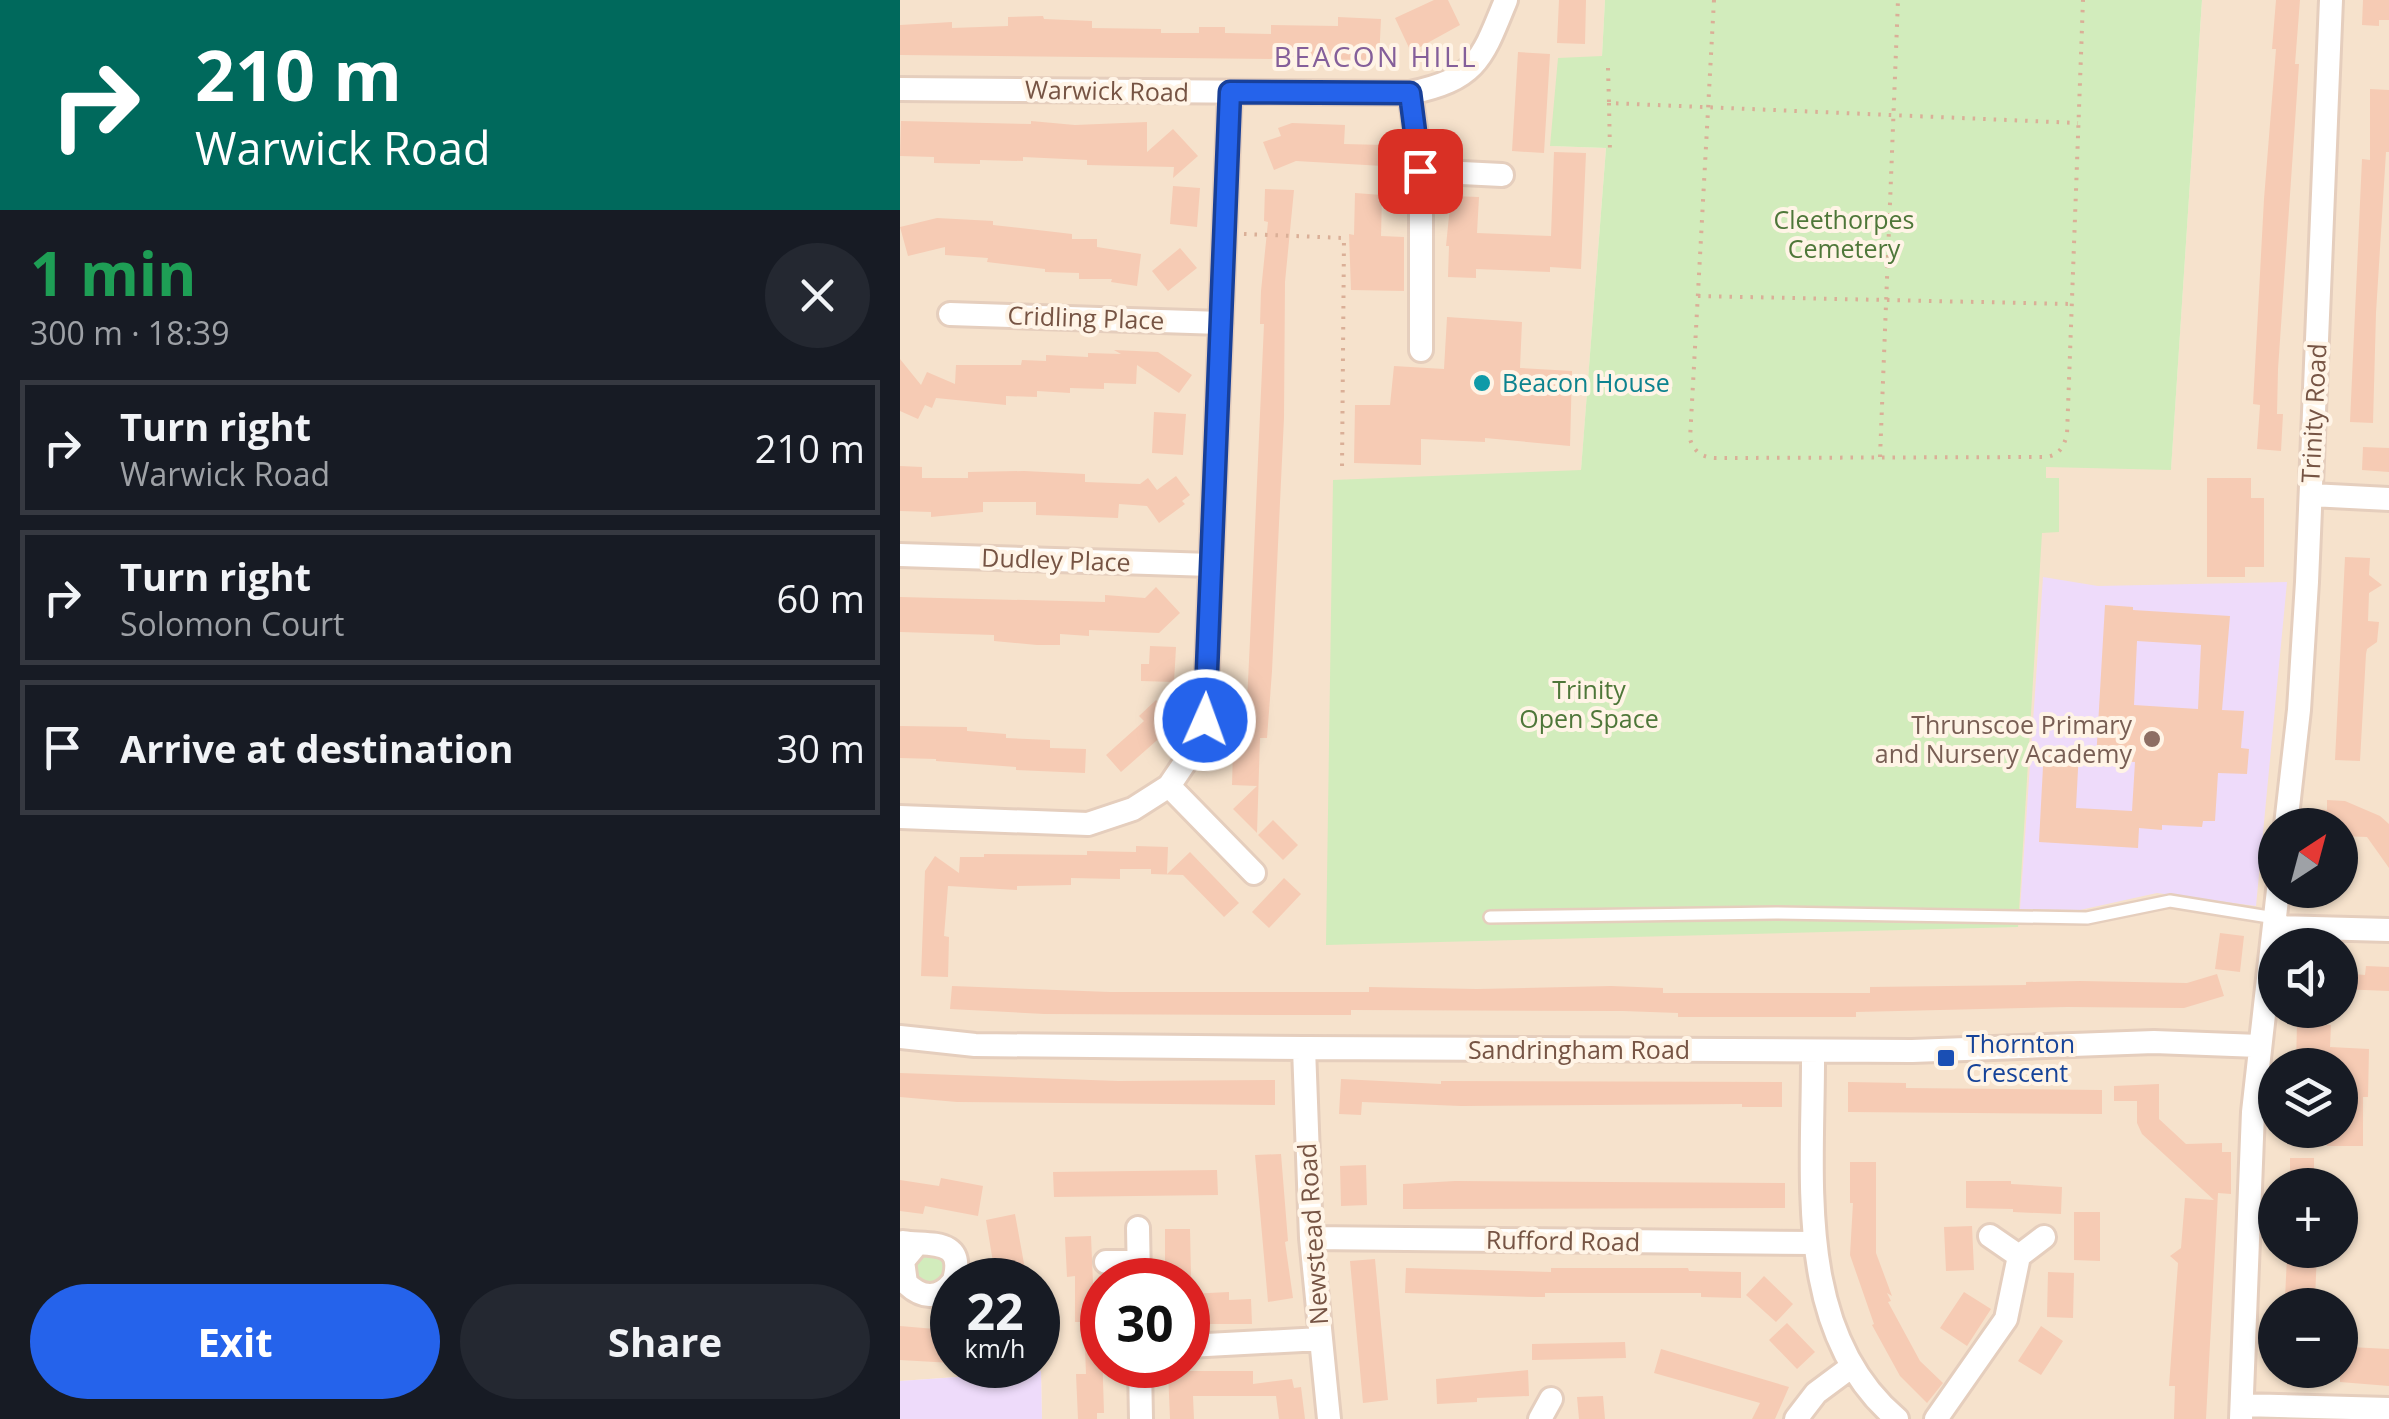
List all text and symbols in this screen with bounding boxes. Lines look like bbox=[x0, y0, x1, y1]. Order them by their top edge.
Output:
text: 210 m bbox=[195, 26, 402, 122]
district label: BEACON HILL bbox=[1274, 37, 1478, 75]
icon: right bbox=[30, 40, 160, 170]
street label: Warwick Road bbox=[1025, 72, 1189, 108]
text: Warwick Road bbox=[195, 117, 490, 178]
pin bbox=[1378, 129, 1463, 214]
icon: arrive bbox=[1393, 144, 1448, 199]
park label: Cleethorpes Cemetery bbox=[1774, 202, 1914, 265]
text: 1 min bbox=[30, 232, 197, 314]
button: close bbox=[765, 243, 870, 348]
street label: Cridling Place bbox=[1007, 297, 1165, 337]
text: 300 m · 18:39 bbox=[30, 311, 229, 354]
street label: Trinity Road bbox=[2292, 342, 2334, 484]
place label: Beacon House bbox=[1502, 365, 1670, 399]
marker: Beacon House bbox=[1471, 372, 1493, 394]
text: Turn right bbox=[120, 400, 311, 452]
icon: right bbox=[35, 420, 90, 475]
text: 210 m bbox=[755, 422, 865, 474]
text: Warwick Road bbox=[120, 452, 330, 495]
street label: Dudley Place bbox=[981, 539, 1131, 579]
text: Turn right bbox=[120, 550, 311, 602]
icon: right bbox=[35, 570, 90, 625]
text: 60 m bbox=[776, 572, 865, 624]
text: Solomon Court bbox=[120, 602, 344, 645]
position arrow bbox=[1153, 668, 1257, 772]
park label: Trinity Open Space bbox=[1519, 672, 1659, 735]
place label: Thrunscoe Primary and Nursery Academy bbox=[1875, 707, 2132, 770]
icon: arrive bbox=[35, 720, 90, 775]
text: Arrive at destination bbox=[120, 722, 514, 774]
text: 30 m bbox=[776, 722, 865, 774]
marker: Thrunscoe Primary and Nursery Academy bbox=[2141, 728, 2163, 750]
north arrow bbox=[2258, 808, 2358, 908]
map controls bbox=[2258, 808, 2358, 1388]
button: sound bbox=[2258, 928, 2358, 1028]
place label: Thornton Crescent bbox=[1966, 1026, 2075, 1089]
street label: Sandringham Road bbox=[1468, 1032, 1690, 1066]
marker: Thornton Crescent bbox=[1935, 1047, 1957, 1069]
button: layers bbox=[2258, 1048, 2358, 1148]
street label: Newstead Road bbox=[1289, 1142, 1335, 1326]
button: + bbox=[2258, 1168, 2358, 1268]
street label: Rufford Road bbox=[1486, 1222, 1640, 1258]
speed limit sign: 30 bbox=[1080, 1258, 1210, 1388]
text: 22 bbox=[966, 1277, 1024, 1345]
button: Exit bbox=[30, 1284, 440, 1399]
button: Share bbox=[460, 1284, 870, 1399]
button: − bbox=[2258, 1288, 2358, 1388]
text: km/h bbox=[965, 1331, 1025, 1365]

